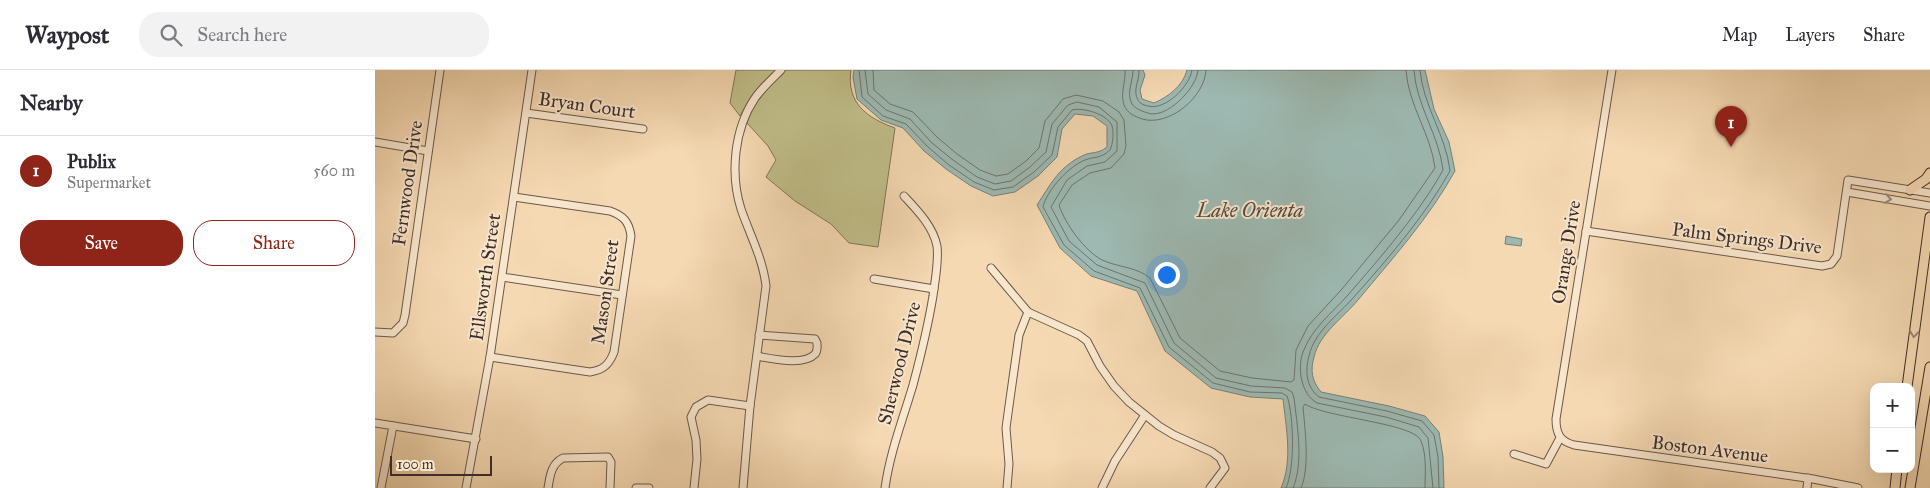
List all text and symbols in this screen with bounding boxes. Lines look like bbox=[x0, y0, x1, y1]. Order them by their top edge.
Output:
search box bbox=[139, 12, 489, 57]
text: Waypost bbox=[25, 20, 109, 50]
icon: search bbox=[157, 21, 185, 49]
text: Search here bbox=[197, 23, 287, 46]
text: Map bbox=[1722, 24, 1757, 46]
text: Layers bbox=[1785, 24, 1835, 46]
text: Share bbox=[1863, 24, 1905, 46]
street label: Bryan Court bbox=[537, 87, 637, 123]
text: Nearby bbox=[20, 90, 83, 116]
pin: 1 bbox=[1715, 106, 1747, 147]
street label: Fernwood Drive bbox=[387, 119, 427, 247]
text: Publix bbox=[67, 150, 116, 173]
text: 1 bbox=[33, 161, 39, 180]
text: 560 m bbox=[313, 161, 355, 180]
text: Supermarket bbox=[67, 173, 151, 192]
one-way arrow bbox=[1885, 193, 1893, 204]
water label: Lake Orienta bbox=[1196, 198, 1303, 222]
street label: Orange Drive bbox=[1546, 198, 1587, 306]
street label: Ellsworth Street bbox=[465, 212, 505, 342]
street label: Palm Springs Drive bbox=[1671, 217, 1823, 260]
button: Save bbox=[20, 220, 183, 266]
button: Share bbox=[193, 220, 355, 266]
street label: Mason Street bbox=[586, 238, 624, 346]
your location bbox=[1154, 262, 1180, 288]
street label: Sherwood Drive bbox=[873, 299, 925, 427]
one-way arrow bbox=[1909, 331, 1920, 339]
map controls bbox=[1870, 383, 1915, 473]
button: + bbox=[1870, 383, 1915, 428]
button: − bbox=[1870, 428, 1915, 473]
street label: Boston Avenue bbox=[1650, 430, 1770, 468]
scale bar bbox=[390, 453, 493, 476]
text: 100 m bbox=[397, 456, 434, 473]

